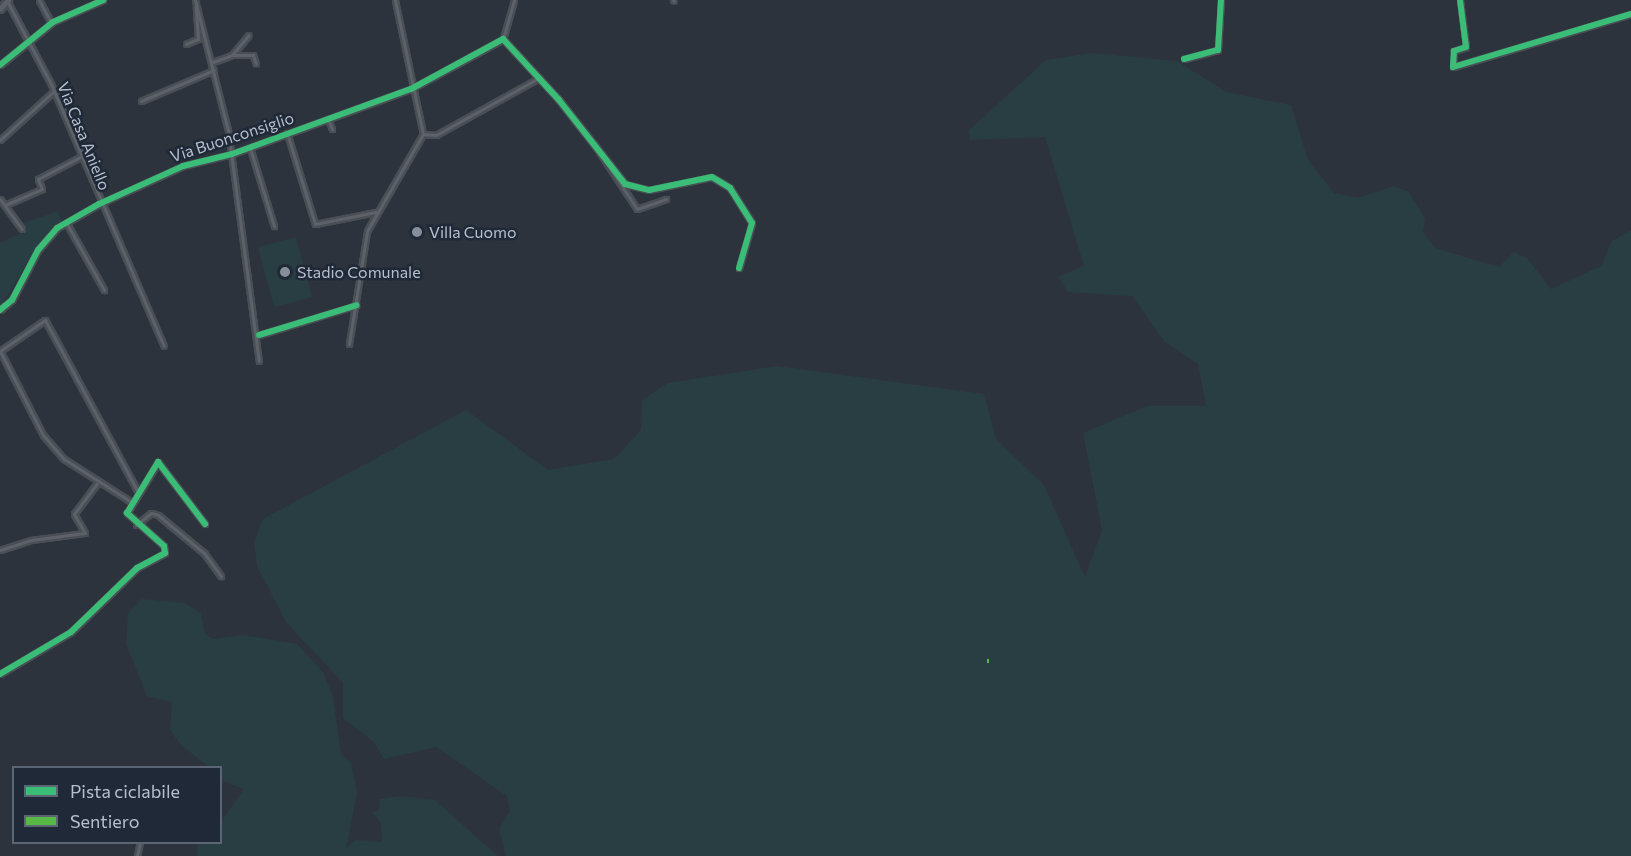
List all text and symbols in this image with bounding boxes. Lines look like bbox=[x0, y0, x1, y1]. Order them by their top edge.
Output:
street label: Via Casa Aniello bbox=[54, 79, 114, 193]
street label: Via Buonconsiglio bbox=[168, 108, 296, 166]
place label: Villa Cuomo bbox=[429, 222, 517, 242]
marker: Villa Cuomo bbox=[410, 225, 424, 239]
place label: Stadio Comunale bbox=[297, 262, 421, 282]
marker: Stadio Comunale bbox=[278, 265, 292, 279]
legend bbox=[12, 766, 222, 844]
text: Pista ciclabile bbox=[70, 780, 180, 802]
text: Sentiero bbox=[70, 810, 140, 832]

